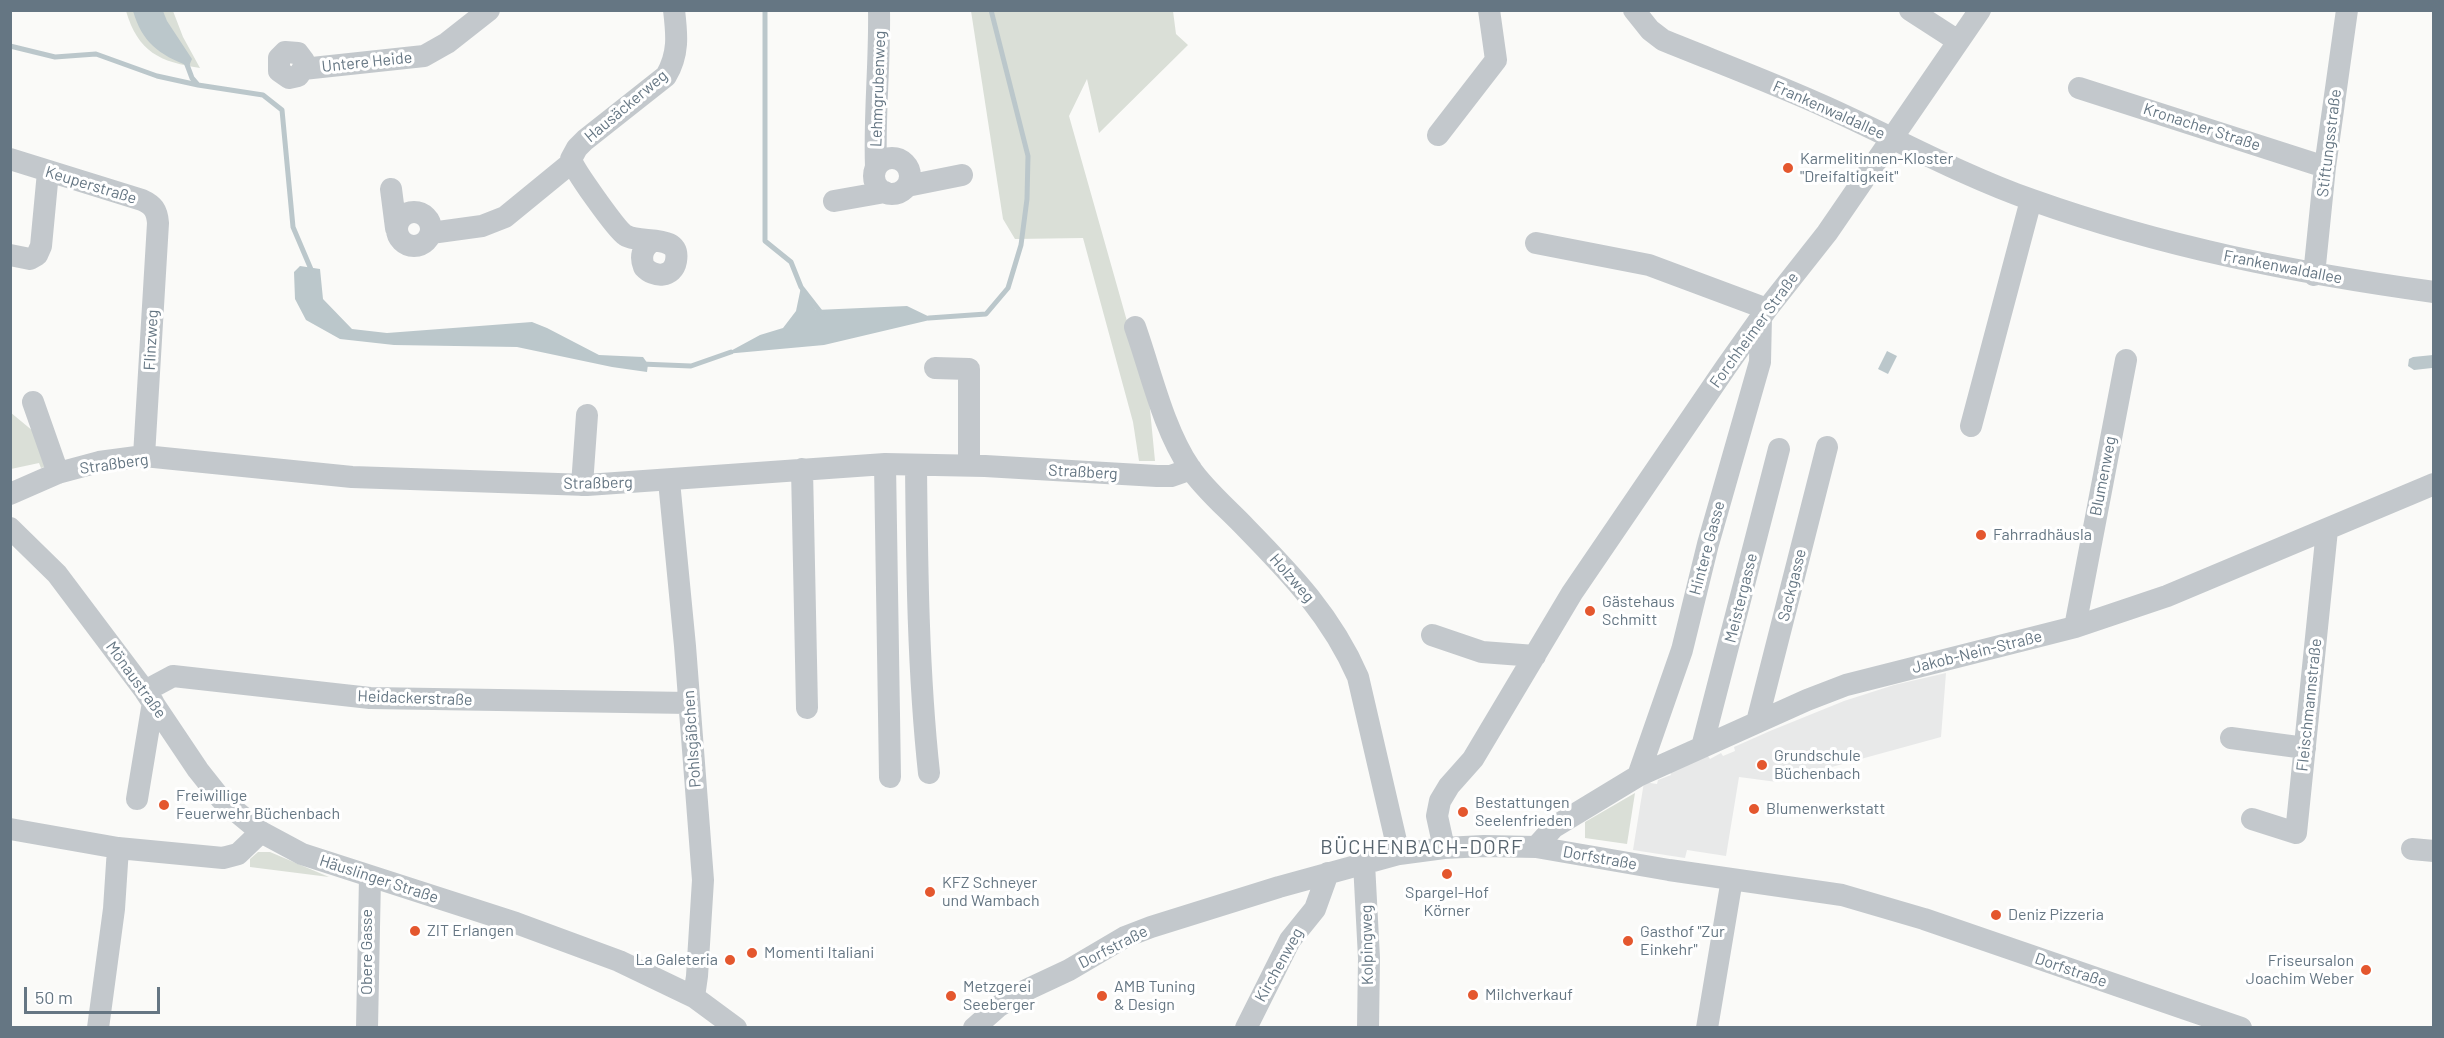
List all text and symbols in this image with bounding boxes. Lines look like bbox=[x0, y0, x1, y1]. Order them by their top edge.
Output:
street label: Lehmgrubenweg bbox=[866, 30, 890, 148]
street label: Untere Heide bbox=[321, 48, 413, 76]
street label: Hausäckerweg bbox=[581, 66, 671, 146]
street label: Frankenwaldallee bbox=[1770, 77, 1888, 143]
street label: Stiftungsstraße bbox=[2313, 88, 2345, 198]
street label: Kronacher Straße bbox=[2141, 99, 2263, 155]
place label: Karmelitinnen-Kloster "Dreifaltigkeit" bbox=[1800, 149, 1953, 187]
marker: Karmelitinnen-Kloster "Dreifaltigkeit" bbox=[1781, 161, 1795, 175]
street label: Keuperstraße bbox=[43, 162, 139, 208]
street label: Frankenwaldallee bbox=[2222, 246, 2344, 288]
street label: Forchheimer Straße bbox=[1706, 268, 1802, 392]
street label: Flinzweg bbox=[140, 309, 162, 371]
street label: Blumenweg bbox=[2086, 435, 2120, 517]
street label: Straßberg bbox=[78, 450, 150, 478]
street label: Straßberg bbox=[1048, 461, 1118, 483]
street label: Straßberg bbox=[563, 473, 633, 493]
street label: Hintere Gasse bbox=[1685, 499, 1729, 597]
place label: Fahrradhäusla bbox=[1993, 525, 2092, 545]
marker: Fahrradhäusla bbox=[1974, 528, 1988, 542]
street label: Sackgasse bbox=[1774, 547, 1810, 623]
street label: Holzweg bbox=[1266, 550, 1318, 606]
street label: Meistergasse bbox=[1721, 551, 1761, 645]
place label: Gästehaus Schmitt bbox=[1602, 592, 1675, 630]
marker: Gästehaus Schmitt bbox=[1583, 604, 1597, 618]
street label: Jakob-Nein-Straße bbox=[1910, 627, 2044, 677]
street label: Mönaustraße bbox=[102, 638, 170, 722]
street label: Fleischmannstraße bbox=[2292, 638, 2326, 772]
street label: Heidackerstraße bbox=[357, 686, 473, 710]
street label: Pohlsgäßchen bbox=[679, 690, 705, 788]
place label: Grundschule Büchenbach bbox=[1774, 746, 1861, 784]
marker: Grundschule Büchenbach bbox=[1755, 758, 1769, 772]
place label: Freiwillige Feuerwehr Büchenbach bbox=[176, 786, 340, 824]
place label: Bestattungen Seelenfrieden bbox=[1475, 793, 1572, 831]
marker: Freiwillige Feuerwehr Büchenbach bbox=[157, 798, 171, 812]
place label: Blumenwerkstatt bbox=[1766, 799, 1885, 819]
marker: Blumenwerkstatt bbox=[1747, 802, 1761, 816]
marker: Bestattungen Seelenfrieden bbox=[1456, 805, 1470, 819]
district label: BÜCHENBACH-DORF bbox=[1320, 835, 1524, 859]
street label: Dorfstraße bbox=[1561, 842, 1639, 874]
street label: Häuslinger Straße bbox=[317, 851, 441, 907]
marker: Spargel-Hof Körner bbox=[1440, 867, 1454, 881]
place label: KFZ Schneyer und Wambach bbox=[942, 873, 1040, 911]
place label: Spargel-Hof Körner bbox=[1405, 883, 1489, 921]
marker: KFZ Schneyer und Wambach bbox=[923, 885, 937, 899]
street label: Kolpingweg bbox=[1357, 905, 1377, 985]
place label: Deniz Pizzeria bbox=[2008, 905, 2104, 925]
marker: Deniz Pizzeria bbox=[1989, 908, 2003, 922]
street label: Obere Gasse bbox=[357, 909, 377, 995]
place label: ZIT Erlangen bbox=[427, 921, 514, 941]
street label: Dorfstraße bbox=[1075, 921, 1151, 973]
place label: Gasthof "Zur Einkehr" bbox=[1640, 922, 1725, 960]
marker: ZIT Erlangen bbox=[408, 924, 422, 938]
street label: Kirchenweg bbox=[1251, 925, 1307, 1005]
marker: Gasthof "Zur Einkehr" bbox=[1621, 934, 1635, 948]
place label: Momenti Italiani bbox=[764, 943, 874, 963]
marker: Momenti Italiani bbox=[745, 946, 759, 960]
street label: Dorfstraße bbox=[2032, 949, 2110, 991]
place label: La Galeteria bbox=[635, 950, 718, 970]
place label: Friseursalon Joachim Weber bbox=[2246, 951, 2354, 989]
marker: La Galeteria bbox=[723, 953, 737, 967]
marker: Friseursalon Joachim Weber bbox=[2359, 963, 2373, 977]
scale bar bbox=[27, 975, 164, 1013]
place label: Metzgerei Seeberger bbox=[963, 977, 1035, 1015]
place label: AMB Tuning & Design bbox=[1114, 977, 1195, 1015]
place label: Milchverkauf bbox=[1485, 985, 1573, 1005]
text: 50 m bbox=[35, 986, 73, 1008]
marker: Milchverkauf bbox=[1466, 988, 1480, 1002]
marker: Metzgerei Seeberger bbox=[944, 989, 958, 1003]
marker: AMB Tuning & Design bbox=[1095, 989, 1109, 1003]

